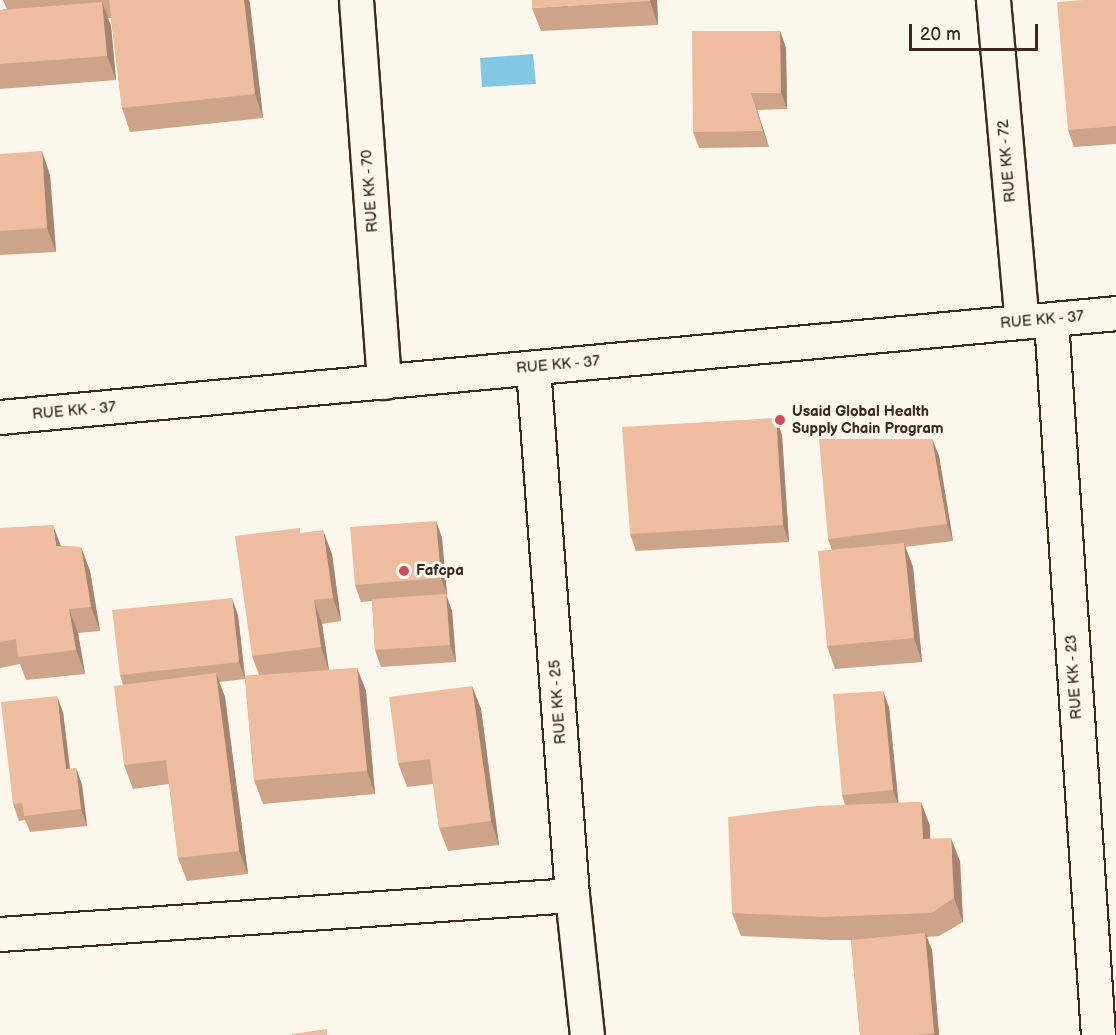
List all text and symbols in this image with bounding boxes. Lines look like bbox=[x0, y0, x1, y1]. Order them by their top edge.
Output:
scale bar bbox=[912, 12, 1041, 50]
text: 20 m bbox=[920, 24, 961, 45]
street label: RUE KK - 72 bbox=[994, 118, 1020, 204]
street label: RUE KK - 70 bbox=[358, 148, 382, 234]
street label: RUE KK - 37 bbox=[999, 307, 1085, 333]
street label: RUE KK - 37 bbox=[515, 352, 601, 378]
street label: RUE KK - 37 bbox=[31, 398, 117, 424]
place label: Usaid Global Health Supply Chain Program bbox=[792, 402, 944, 437]
marker: Usaid Global Health Supply Chain Program bbox=[773, 413, 787, 427]
place label: Fafcpa bbox=[416, 562, 464, 580]
marker: Fafcpa bbox=[397, 564, 411, 578]
street label: RUE KK - 23 bbox=[1062, 633, 1086, 721]
street label: RUE KK - 25 bbox=[546, 658, 570, 746]

